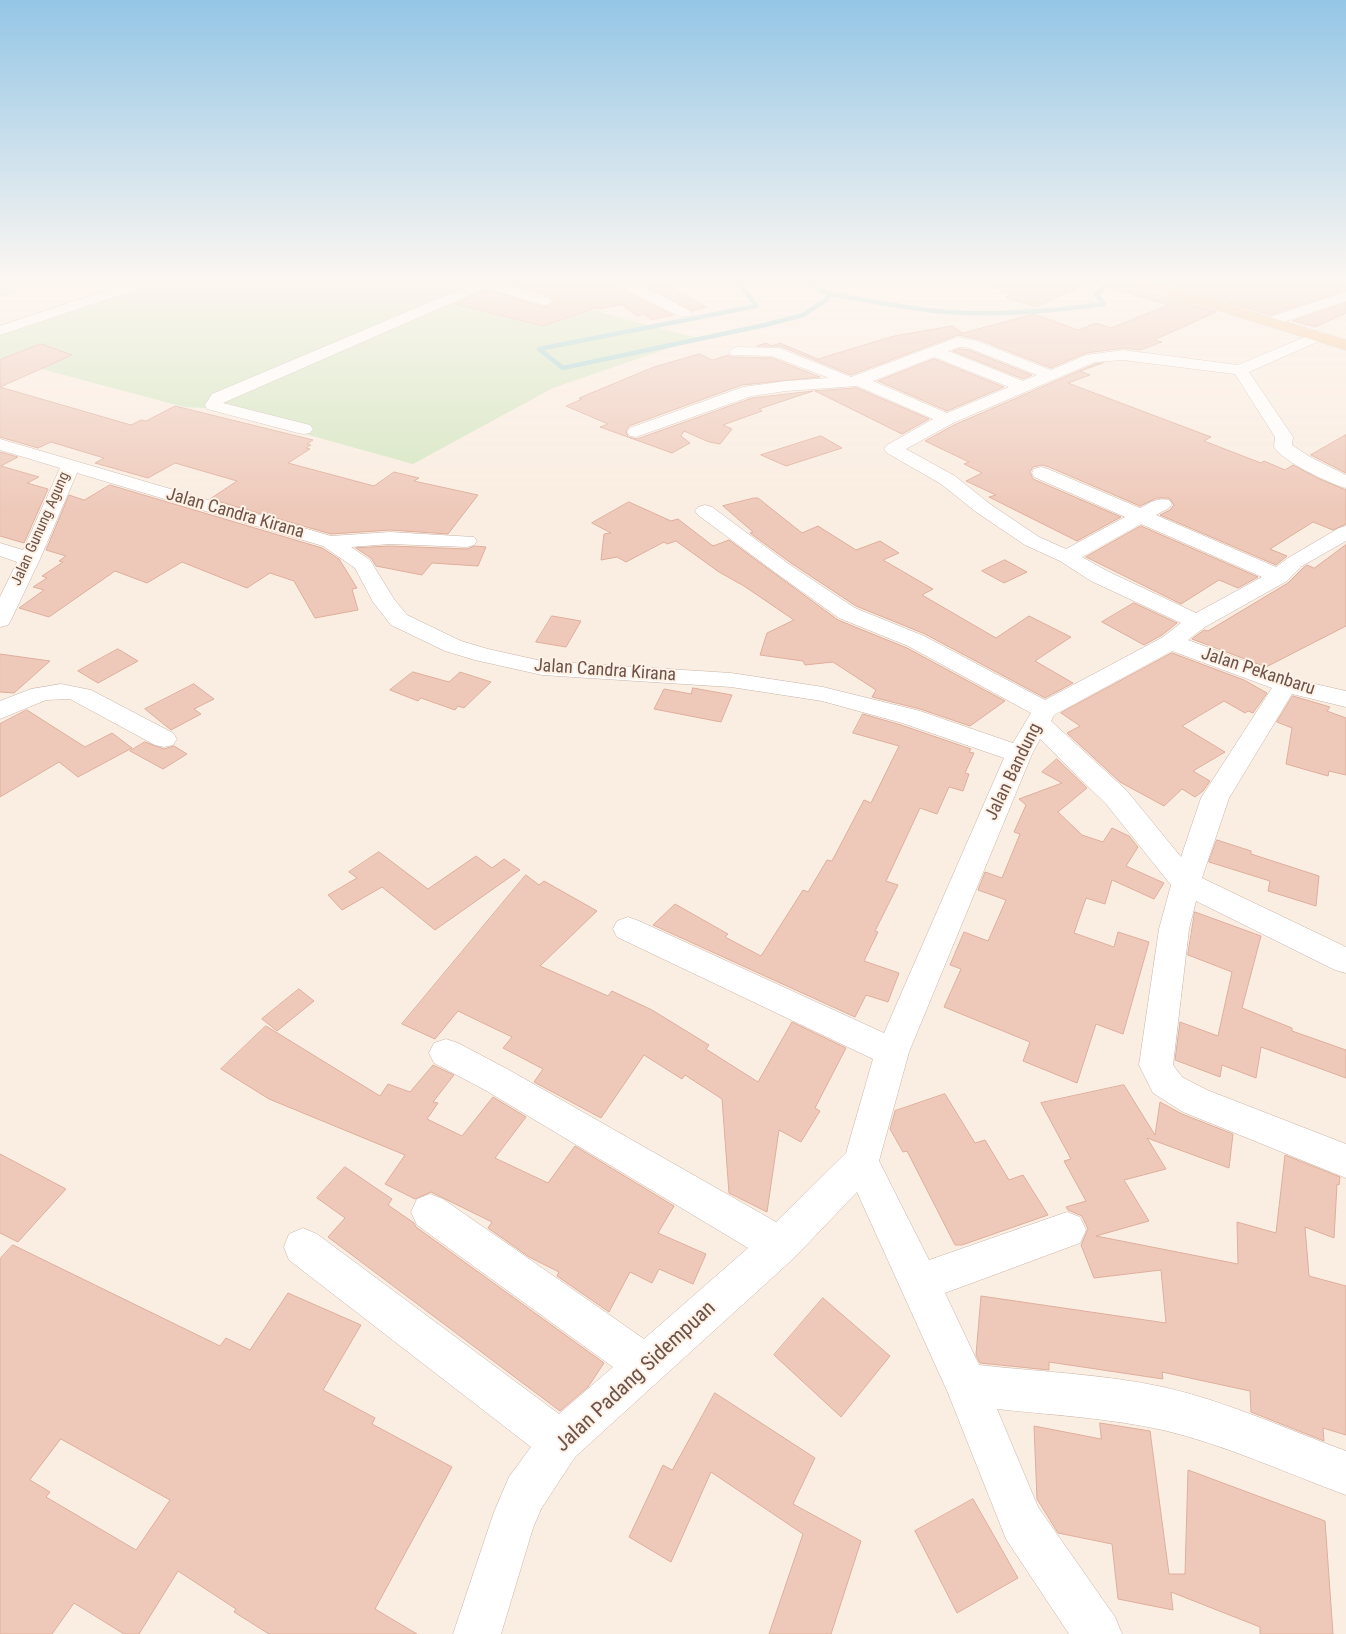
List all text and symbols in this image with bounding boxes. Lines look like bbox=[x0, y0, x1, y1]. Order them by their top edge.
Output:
street label: Jalan Gunung Agung bbox=[8, 469, 74, 589]
street label: Jalan Candra Kirana bbox=[164, 484, 306, 544]
street label: Jalan Pekanbaru bbox=[1198, 643, 1318, 701]
street label: Jalan Candra Kirana bbox=[533, 655, 677, 687]
street label: Jalan Bandung bbox=[981, 720, 1047, 824]
street label: Jalan Padang Sidempuan bbox=[551, 1296, 721, 1458]

